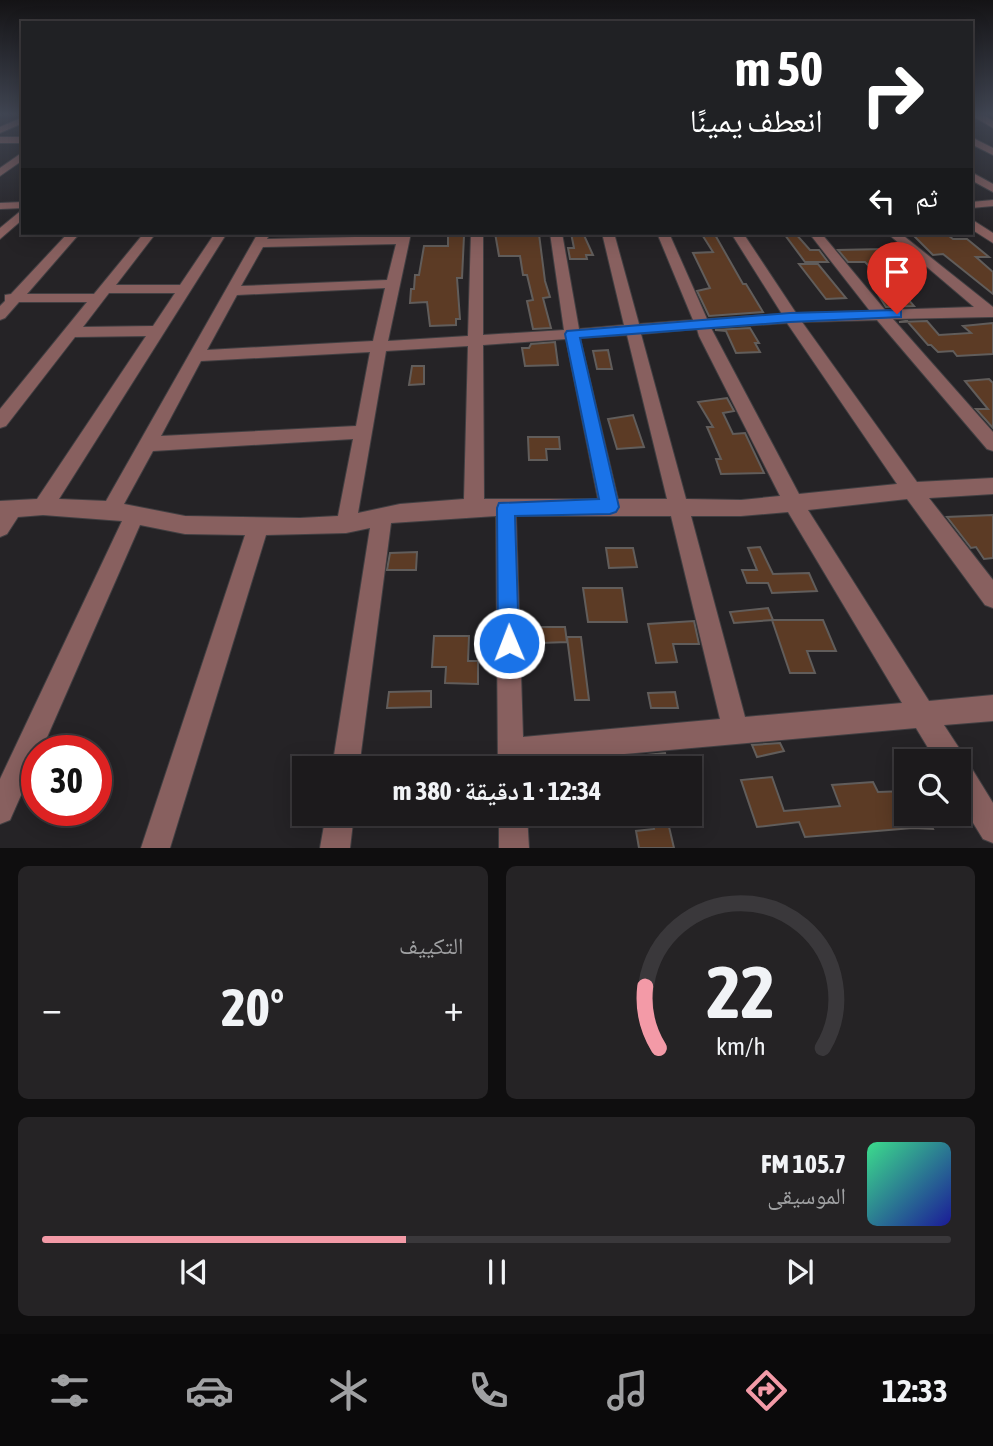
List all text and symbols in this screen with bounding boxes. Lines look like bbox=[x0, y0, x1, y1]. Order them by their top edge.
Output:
text: 50 m bbox=[735, 40, 823, 96]
icon: right bbox=[847, 49, 938, 140]
text: انعطف يمينًا bbox=[690, 102, 823, 139]
icon: left bbox=[863, 182, 901, 220]
text: ثم bbox=[915, 183, 938, 213]
pin bbox=[867, 242, 927, 314]
icon: arrive bbox=[878, 253, 916, 291]
position arrow bbox=[472, 606, 546, 680]
speed limit sign: 30 bbox=[21, 735, 112, 826]
map controls bbox=[894, 749, 971, 826]
button: search bbox=[894, 749, 971, 826]
text: 12:34 · 1 دقيقة · 380 m bbox=[393, 776, 601, 806]
text: التكييف bbox=[399, 933, 464, 959]
text: 22 bbox=[706, 951, 774, 1034]
text: 20° bbox=[221, 977, 284, 1037]
text: − bbox=[42, 986, 62, 1029]
text: + bbox=[444, 986, 463, 1029]
text: km/h bbox=[715, 1032, 765, 1060]
text: 105.7 FM bbox=[761, 1149, 846, 1179]
text: الموسيقى bbox=[767, 1183, 846, 1209]
icon: previous bbox=[175, 1253, 213, 1291]
icon: pause bbox=[478, 1253, 516, 1291]
icon: next bbox=[781, 1253, 819, 1291]
icon: filters bbox=[45, 1366, 94, 1415]
icon: car bbox=[185, 1366, 234, 1415]
icon: climate bbox=[324, 1366, 373, 1415]
icon: phone bbox=[464, 1366, 513, 1415]
icon: music bbox=[603, 1366, 652, 1415]
icon: directions bbox=[742, 1366, 791, 1415]
text: 12:33 bbox=[882, 1372, 948, 1409]

